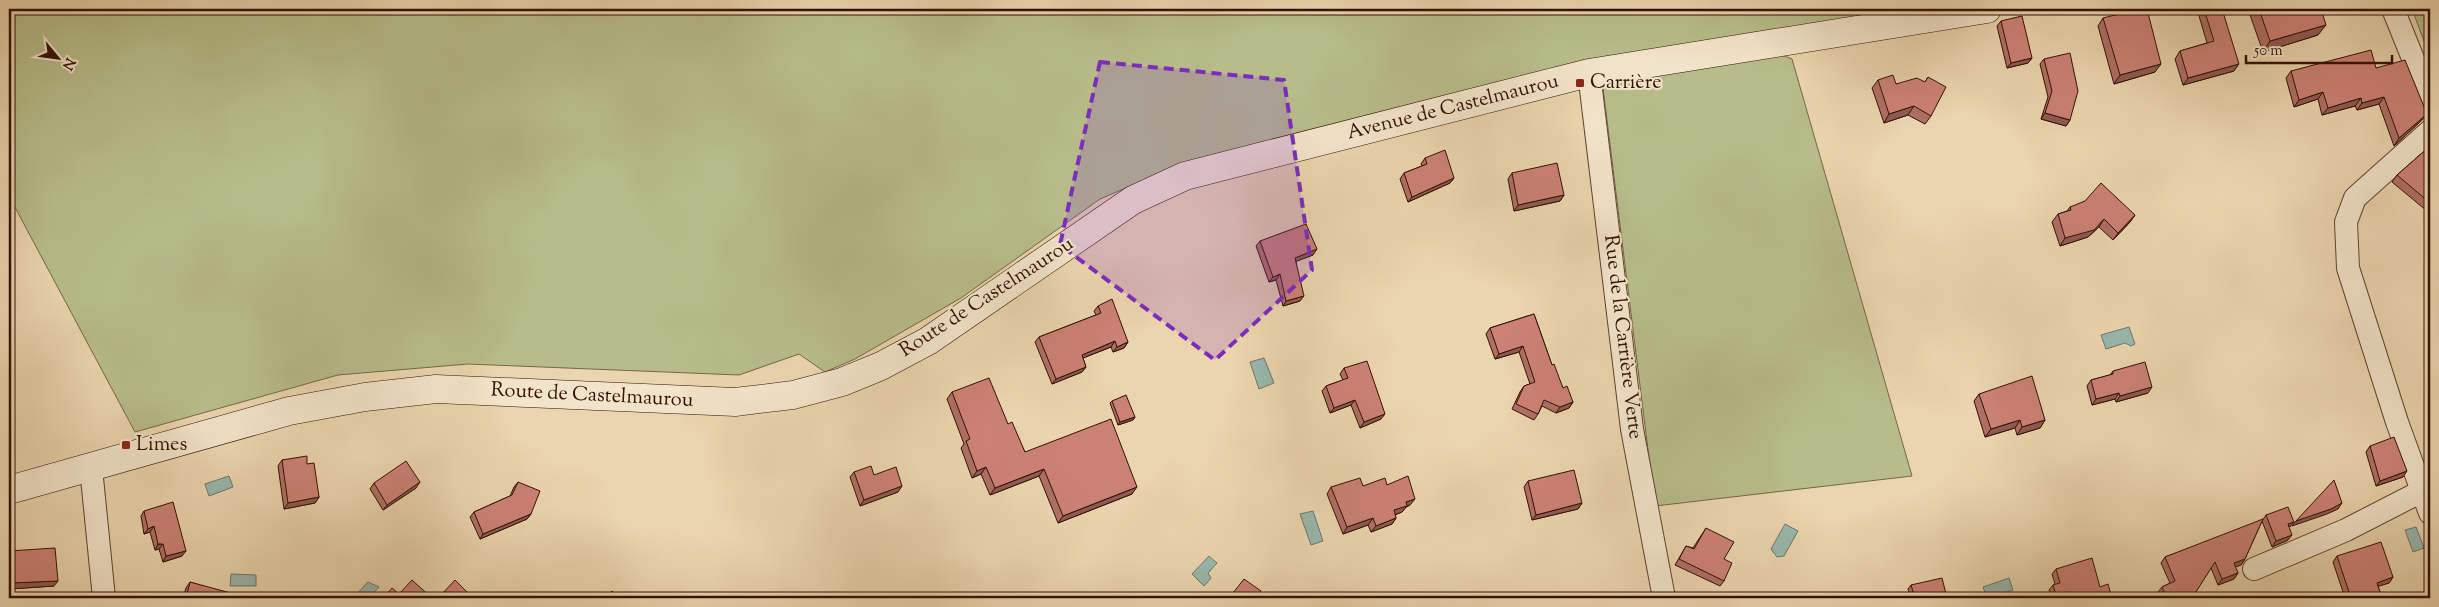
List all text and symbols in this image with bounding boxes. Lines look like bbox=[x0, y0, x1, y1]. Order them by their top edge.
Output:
north arrow bbox=[32, 32, 82, 82]
scale bar bbox=[2246, 32, 2393, 64]
text: 50 m bbox=[2253, 41, 2283, 62]
text: N bbox=[56, 54, 79, 73]
street label: Avenue de Castelmaurou bbox=[1344, 68, 1562, 148]
place label: Carrière bbox=[1590, 69, 1662, 98]
marker: Carrière bbox=[1574, 77, 1586, 89]
street label: Route de Castelmaurou bbox=[894, 230, 1080, 365]
street label: Rue de la Carrière Verte bbox=[1595, 233, 1649, 441]
street label: Route de Castelmaurou bbox=[490, 376, 695, 416]
place label: Limes bbox=[136, 431, 187, 460]
marker: Limes bbox=[120, 439, 132, 451]

